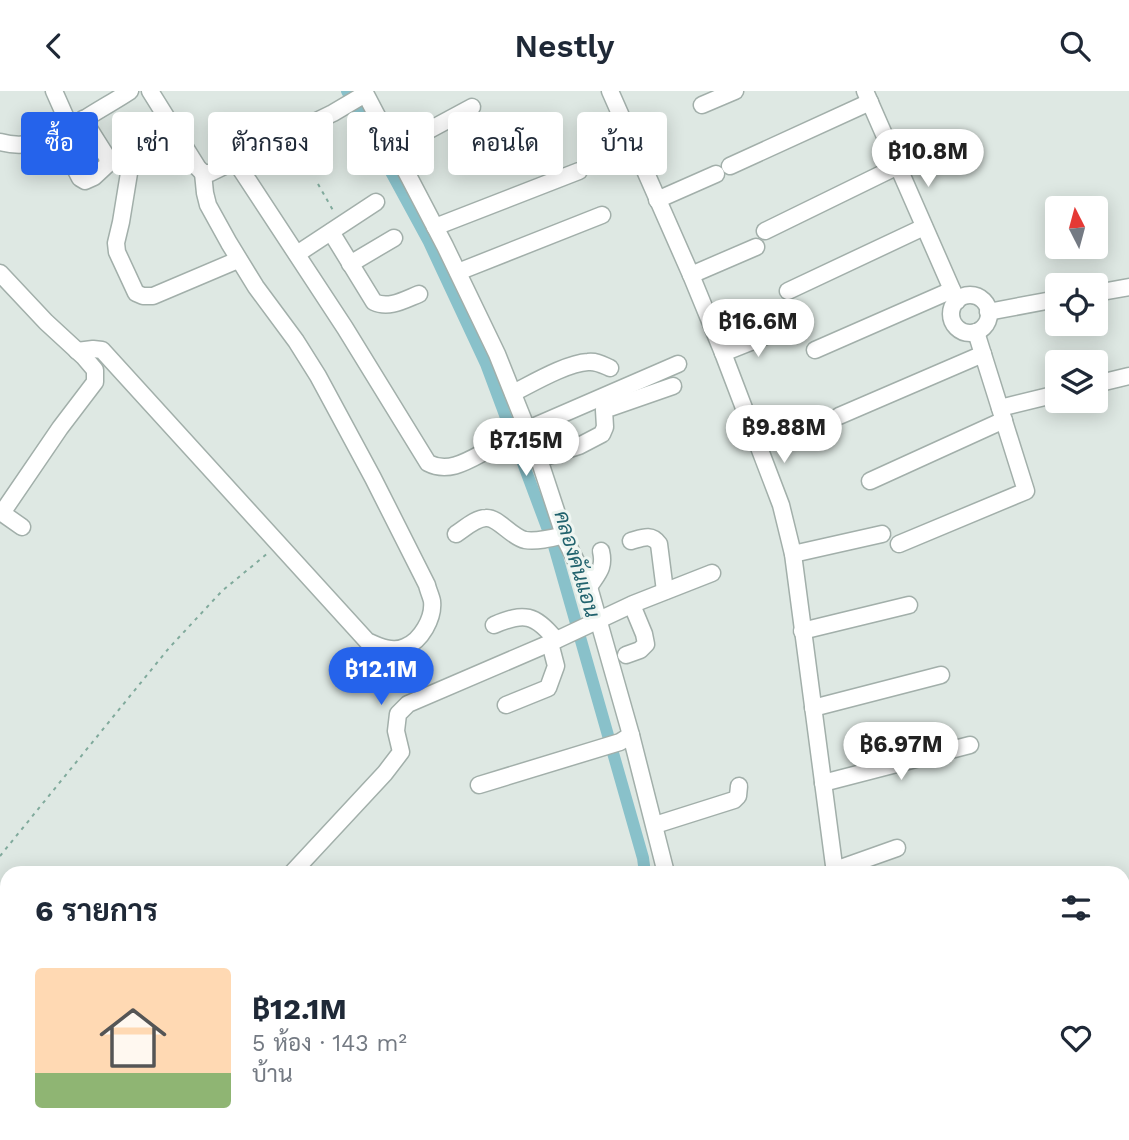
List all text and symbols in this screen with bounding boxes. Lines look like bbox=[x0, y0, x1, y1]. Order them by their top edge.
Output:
icon: back bbox=[35, 27, 73, 65]
text: Nestly bbox=[515, 27, 614, 65]
icon: search bbox=[1056, 27, 1094, 65]
chip: ซื้อ bbox=[21, 112, 98, 175]
chip: เช่า bbox=[112, 112, 194, 175]
chip: ตัวกรอง bbox=[208, 112, 333, 175]
chip: ใหม่ bbox=[347, 112, 434, 175]
chip: คอนโด bbox=[448, 112, 563, 175]
chip: บ้าน bbox=[577, 112, 667, 175]
pin: ฿10.8M bbox=[871, 129, 985, 189]
text: ฿10.8M bbox=[888, 138, 968, 165]
north arrow bbox=[1045, 196, 1108, 259]
map controls bbox=[1045, 196, 1108, 413]
button: locate bbox=[1045, 273, 1108, 336]
pin: ฿16.6M bbox=[701, 299, 815, 359]
text: ฿16.6M bbox=[718, 308, 798, 335]
button: layers bbox=[1045, 350, 1108, 413]
pin: ฿9.88M bbox=[727, 405, 841, 465]
text: ฿9.88M bbox=[742, 414, 826, 441]
pin: ฿7.15M bbox=[469, 419, 583, 478]
text: ฿7.15M bbox=[489, 427, 563, 454]
water label: คลองคันแอน bbox=[549, 507, 606, 621]
pin: ฿12.1M bbox=[324, 647, 438, 707]
text: ฿12.1M bbox=[345, 656, 417, 683]
pin: ฿6.97M bbox=[844, 723, 958, 782]
text: ฿6.97M bbox=[859, 731, 943, 758]
icon: filters bbox=[1057, 889, 1095, 927]
text: 6 รายการ bbox=[35, 893, 158, 928]
text: ฿12.1M bbox=[252, 991, 347, 1026]
icon: home bbox=[91, 996, 175, 1080]
icon: heart bbox=[1057, 1019, 1095, 1057]
text: 5 ห้อง · 143 m² bbox=[252, 1030, 407, 1057]
text: บ้าน bbox=[252, 1061, 293, 1088]

